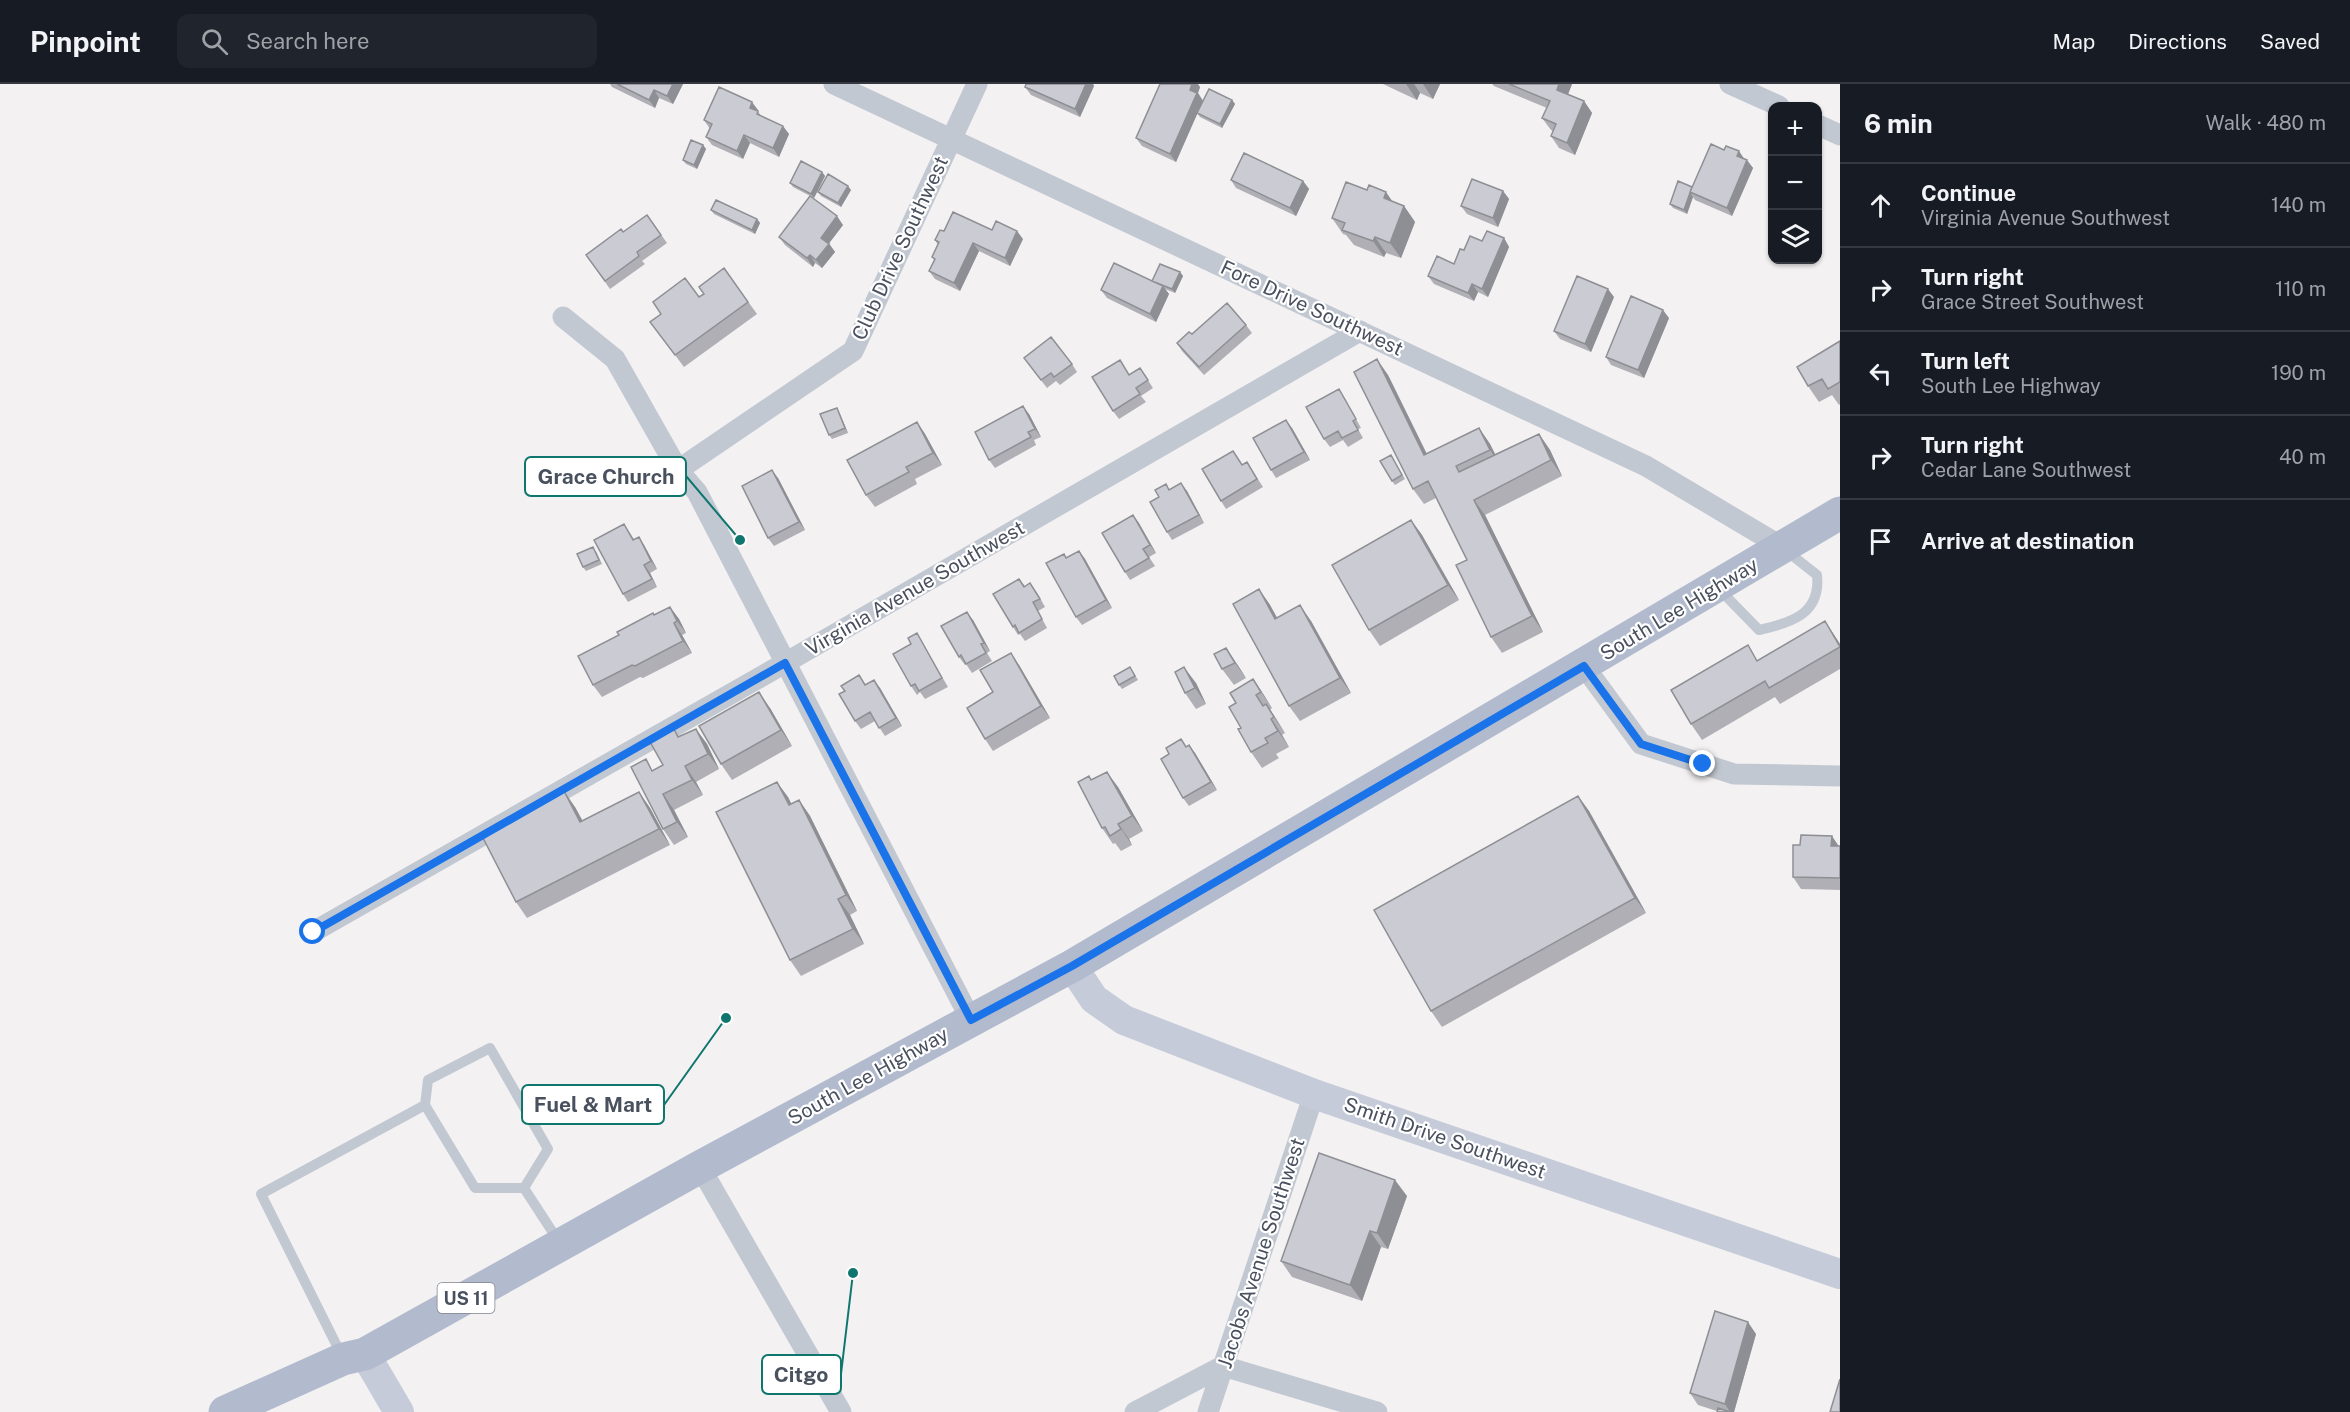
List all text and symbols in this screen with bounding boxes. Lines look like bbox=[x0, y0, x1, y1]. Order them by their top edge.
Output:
search box bbox=[177, 14, 597, 68]
text: Pinpoint bbox=[30, 25, 141, 58]
icon: search bbox=[198, 25, 231, 58]
text: Search here bbox=[246, 28, 369, 54]
text: Map bbox=[2053, 29, 2095, 54]
text: Directions bbox=[2128, 29, 2227, 54]
text: Saved bbox=[2260, 29, 2320, 54]
map controls bbox=[1768, 102, 1822, 264]
button: + bbox=[1768, 102, 1822, 156]
text: 6 min bbox=[1864, 108, 1933, 139]
text: Walk · 480 m bbox=[2206, 111, 2326, 135]
street label: Club Drive Southwest bbox=[847, 152, 953, 344]
button: − bbox=[1768, 156, 1822, 210]
text: Continue bbox=[1921, 180, 2016, 206]
icon: ahead bbox=[1864, 189, 1897, 222]
text: 140 m bbox=[2271, 193, 2326, 217]
text: Virginia Avenue Southwest bbox=[1921, 206, 2170, 230]
button: layers bbox=[1768, 210, 1822, 264]
street label: Fore Drive Southwest bbox=[1217, 255, 1407, 361]
text: Turn right bbox=[1921, 264, 2024, 290]
icon: right bbox=[1864, 273, 1897, 306]
text: 110 m bbox=[2275, 277, 2326, 301]
text: Grace Street Southwest bbox=[1921, 290, 2144, 314]
text: Turn left bbox=[1921, 348, 2010, 374]
icon: left bbox=[1864, 357, 1897, 390]
text: 190 m bbox=[2271, 361, 2326, 385]
text: South Lee Highway bbox=[1921, 374, 2101, 398]
text: Turn right bbox=[1921, 432, 2024, 458]
icon: right bbox=[1864, 441, 1897, 474]
text: 40 m bbox=[2279, 445, 2326, 469]
callout: Grace Church bbox=[525, 457, 686, 496]
text: Cedar Lane Southwest bbox=[1921, 458, 2131, 482]
text: Grace Church bbox=[537, 464, 675, 489]
street label: Virginia Avenue Southwest bbox=[801, 515, 1029, 661]
icon: arrive bbox=[1864, 525, 1897, 558]
text: Arrive at destination bbox=[1921, 528, 2134, 554]
street label: South Lee Highway bbox=[1596, 552, 1762, 666]
route end bbox=[1689, 750, 1715, 776]
route start bbox=[299, 918, 325, 944]
street label: South Lee Highway bbox=[784, 1022, 953, 1130]
callout: Fuel & Mart bbox=[522, 1085, 664, 1124]
text: Fuel & Mart bbox=[534, 1092, 652, 1117]
street label: Smith Drive Southwest bbox=[1341, 1092, 1549, 1184]
street label: Jacobs Avenue Southwest bbox=[1212, 1135, 1310, 1371]
road number: US 11 bbox=[438, 1283, 494, 1313]
callout: Citgo bbox=[762, 1355, 841, 1394]
text: Citgo bbox=[774, 1362, 828, 1387]

